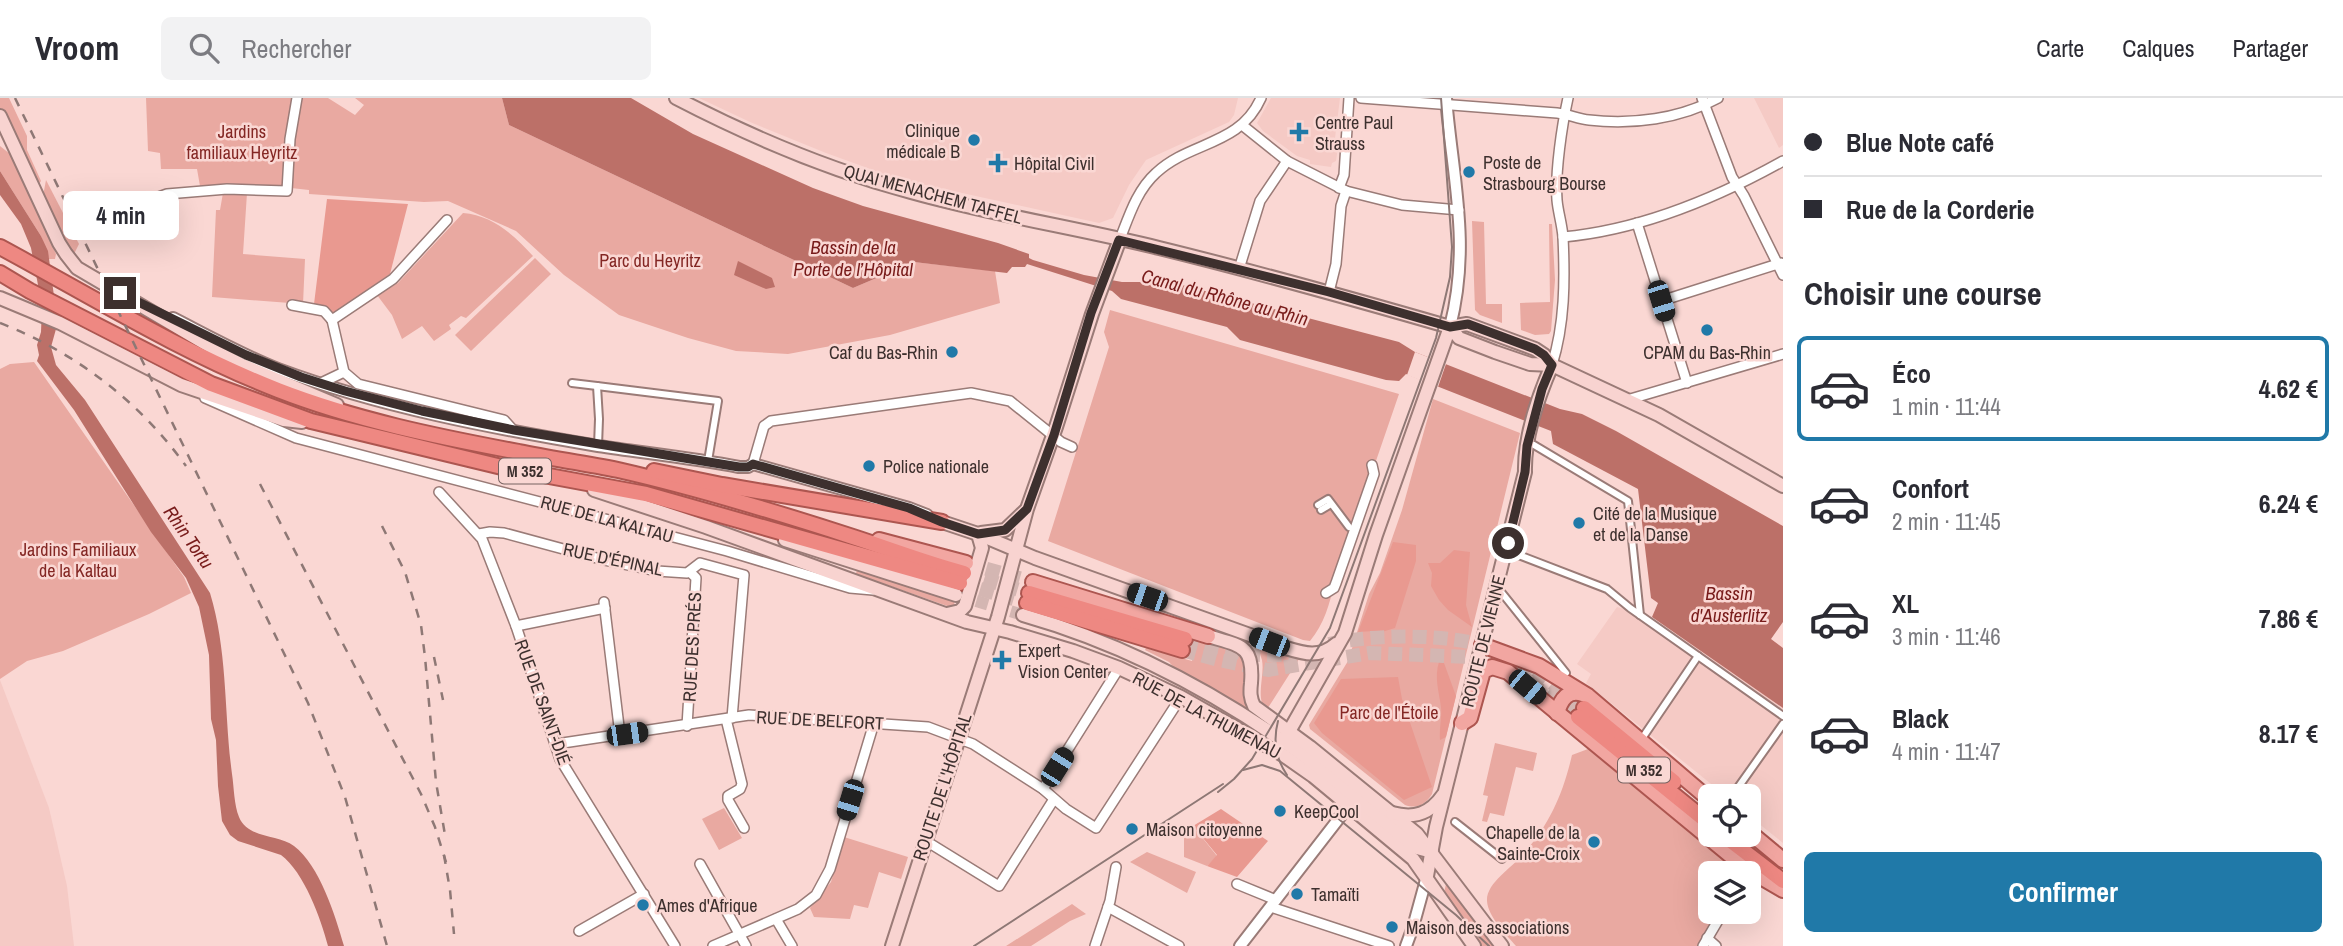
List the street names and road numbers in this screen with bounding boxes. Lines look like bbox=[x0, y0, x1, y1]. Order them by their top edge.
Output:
street label: QUAI MENACHEM TAFFEL bbox=[841, 158, 1025, 230]
road number: M 352 bbox=[499, 458, 551, 484]
street label: RUE DE LA KALTAU bbox=[538, 489, 676, 549]
street label: RUE D'ÉPINAL bbox=[561, 536, 665, 582]
street label: ROUTE DE VIENNE bbox=[1455, 572, 1511, 710]
street label: RUE DES PRÉS bbox=[677, 591, 707, 703]
street label: RUE DE SAINT-DIÉ bbox=[509, 636, 577, 768]
street label: RUE DE LA THUMENAU bbox=[1128, 665, 1286, 765]
street label: RUE DE BELFORT bbox=[756, 704, 884, 736]
street label: ROUTE DE L'HÔPITAL bbox=[906, 710, 978, 864]
road number: M 352 bbox=[1618, 758, 1670, 782]

